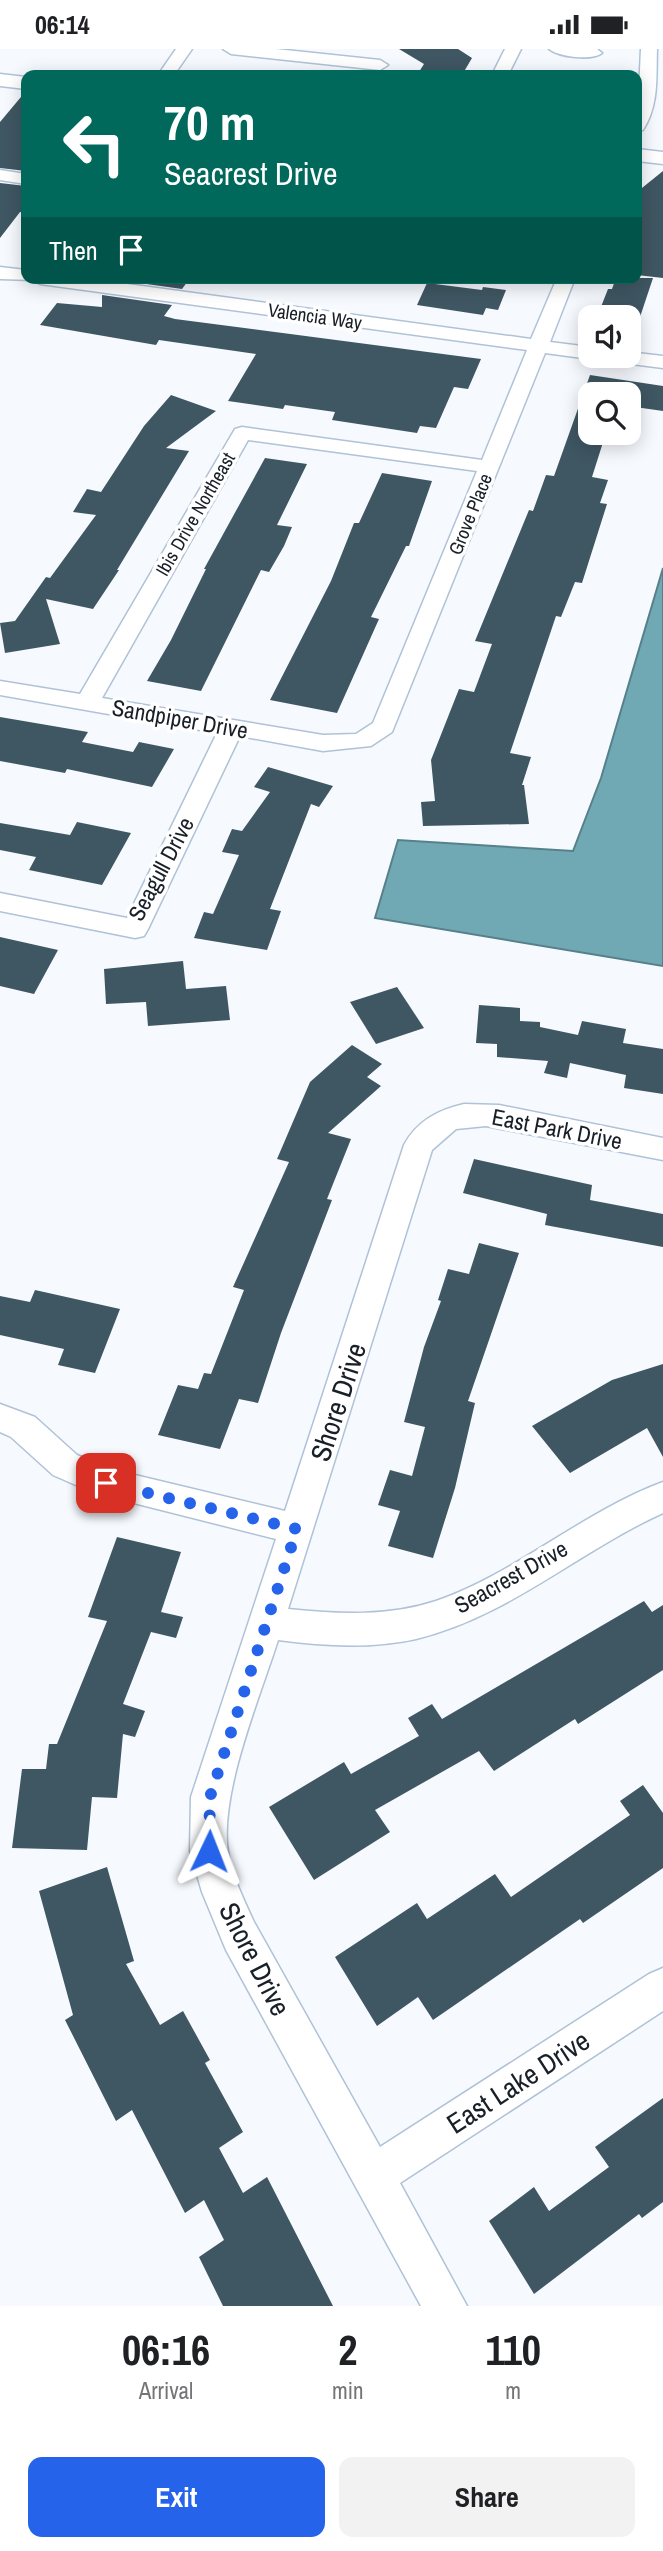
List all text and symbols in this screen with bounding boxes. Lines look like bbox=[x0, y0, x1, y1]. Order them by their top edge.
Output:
text: 06:14 bbox=[35, 7, 90, 42]
text: 70 m bbox=[164, 89, 256, 155]
icon: left bbox=[49, 98, 140, 189]
text: Seacrest Drive bbox=[164, 152, 338, 195]
icon: arrive bbox=[112, 231, 150, 269]
text: Then bbox=[49, 233, 98, 268]
street label: Valencia Way bbox=[266, 297, 364, 335]
map controls bbox=[578, 305, 641, 445]
button: sound bbox=[578, 305, 641, 368]
button: search bbox=[578, 382, 641, 445]
street label: Ibis Drive Northeast bbox=[149, 447, 241, 580]
street label: Grove Place bbox=[442, 469, 498, 559]
street label: Sandpiper Drive bbox=[110, 691, 250, 746]
street label: Seagull Drive bbox=[120, 812, 201, 926]
street label: East Park Drive bbox=[489, 1101, 625, 1156]
street label: Shore Drive bbox=[301, 1338, 375, 1466]
pin bbox=[76, 1453, 136, 1513]
icon: arrive bbox=[87, 1464, 125, 1502]
street label: Seacrest Drive bbox=[449, 1533, 573, 1620]
position arrow bbox=[172, 1814, 246, 1888]
street label: Shore Drive bbox=[210, 1896, 300, 2022]
street label: East Lake Drive bbox=[439, 2022, 597, 2142]
text: 06:16 bbox=[122, 2322, 210, 2378]
text: 2 bbox=[338, 2322, 357, 2378]
text: 110 bbox=[485, 2322, 541, 2378]
text: Arrival bbox=[139, 2375, 193, 2406]
text: min bbox=[332, 2375, 363, 2406]
text: m bbox=[505, 2375, 521, 2406]
button: Exit bbox=[28, 2457, 325, 2537]
button: Share bbox=[339, 2457, 635, 2537]

